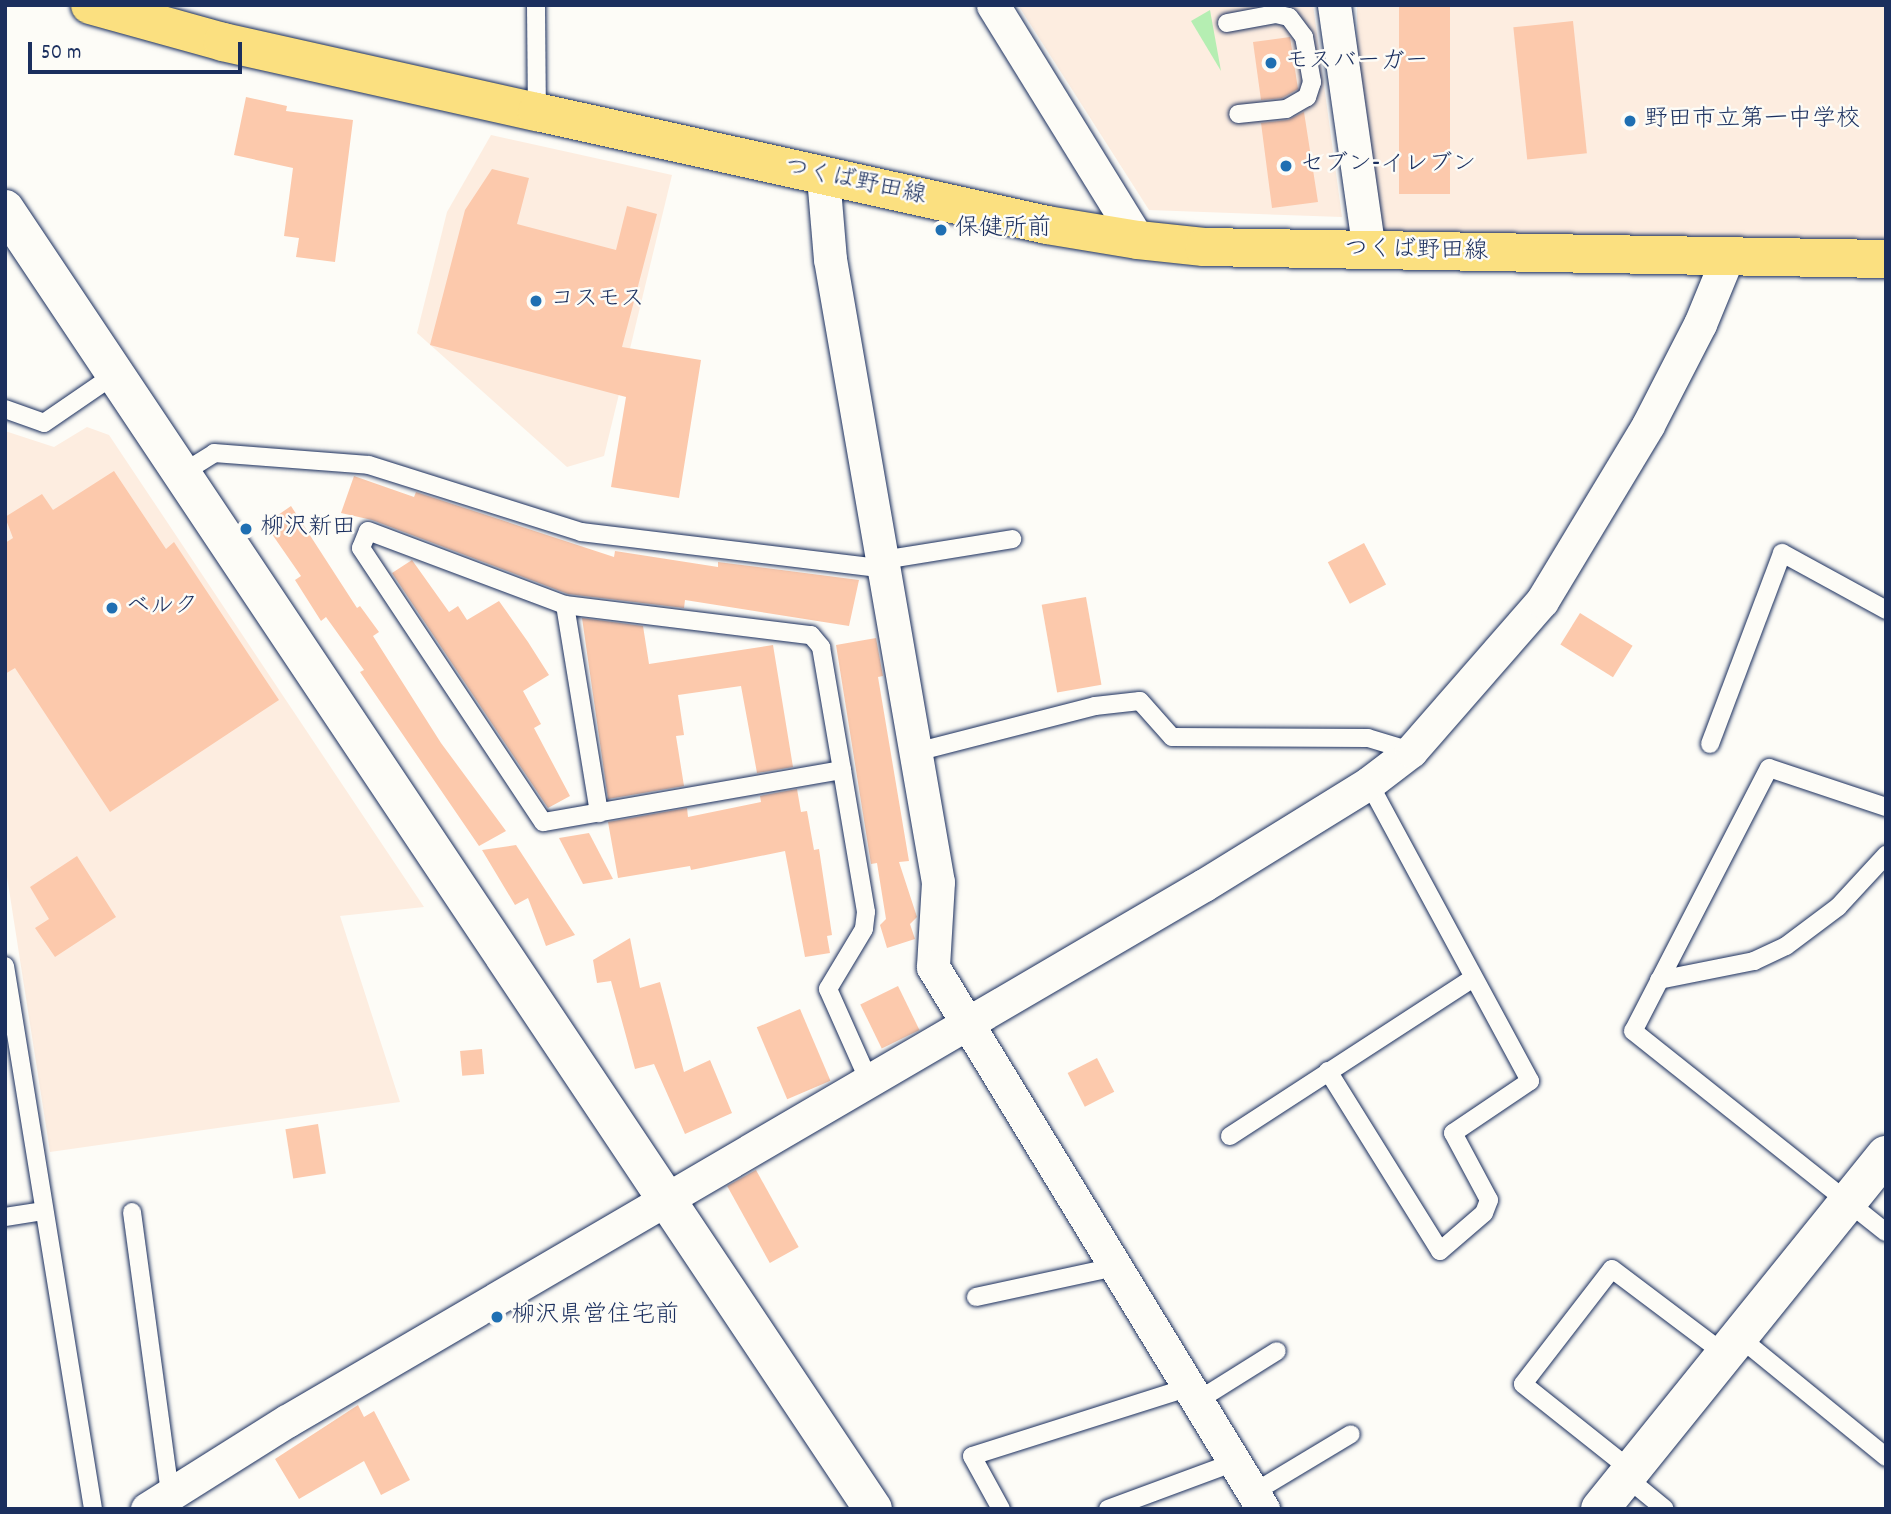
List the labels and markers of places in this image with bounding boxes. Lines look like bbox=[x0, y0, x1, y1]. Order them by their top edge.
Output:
place label: モスバーガー bbox=[1285, 49, 1429, 77]
marker: モスバーガー bbox=[1263, 55, 1279, 71]
place label: 野田市立第一中学校 bbox=[1644, 107, 1860, 135]
marker: 野田市立第一中学校 bbox=[1622, 113, 1638, 129]
place label: セブン-イレブン bbox=[1300, 152, 1476, 180]
marker: セブン-イレブン bbox=[1278, 158, 1294, 174]
place label: 保健所前 bbox=[955, 216, 1051, 244]
marker: 保健所前 bbox=[933, 222, 949, 238]
place label: コスモス bbox=[550, 287, 646, 315]
marker: コスモス bbox=[528, 293, 544, 309]
place label: 柳沢新田 bbox=[260, 515, 356, 543]
marker: 柳沢新田 bbox=[238, 521, 254, 537]
place label: ベルク bbox=[126, 594, 198, 622]
marker: ベルク bbox=[104, 600, 120, 616]
place label: 柳沢県営住宅前 bbox=[511, 1303, 679, 1331]
marker: 柳沢県営住宅前 bbox=[489, 1309, 505, 1325]

